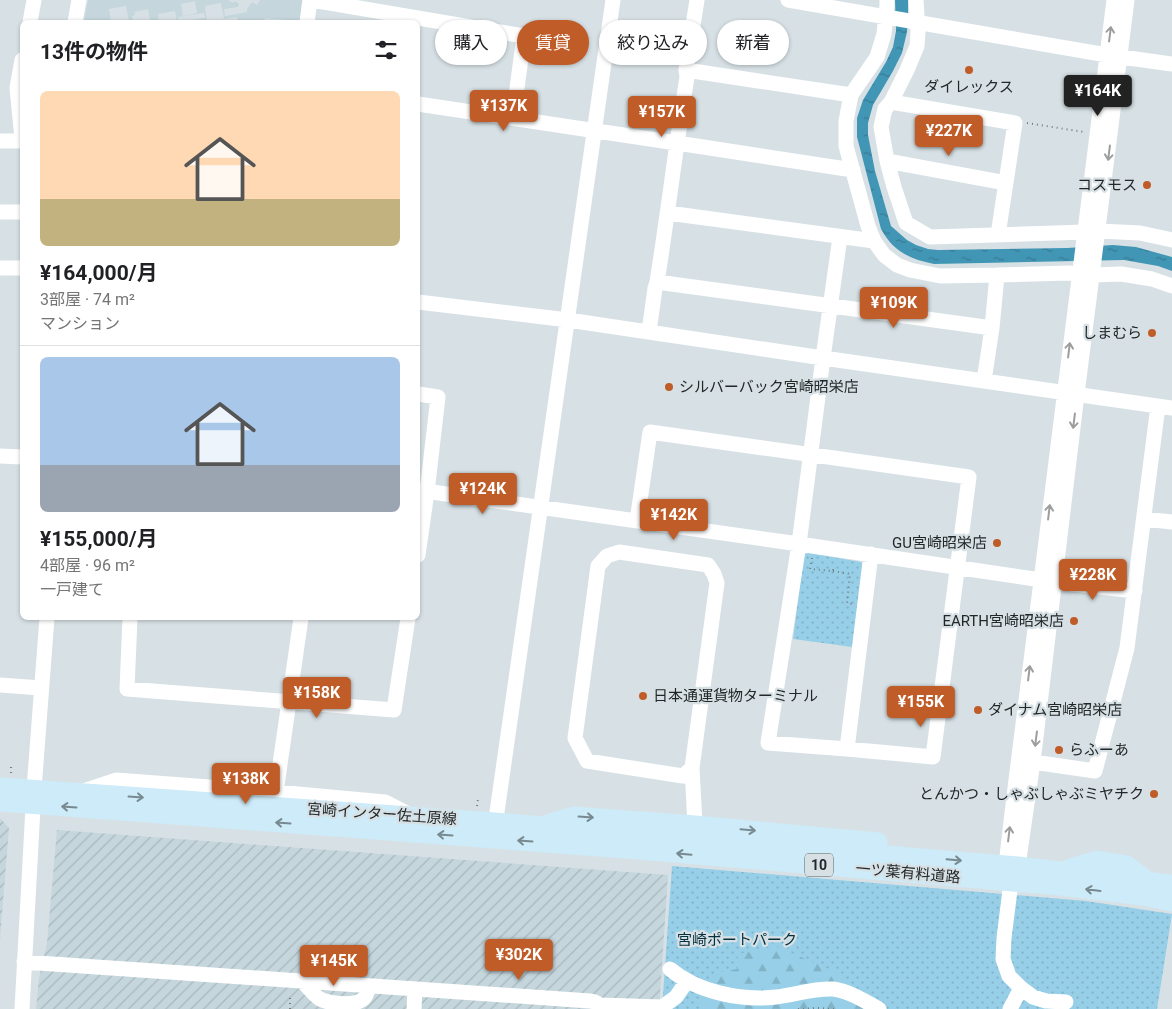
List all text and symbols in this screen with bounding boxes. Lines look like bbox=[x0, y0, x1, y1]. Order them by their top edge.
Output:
chip: 購入 bbox=[435, 20, 507, 65]
chip: 賃貸 bbox=[517, 20, 589, 65]
chip: 絞り込み bbox=[599, 20, 707, 65]
chip: 新着 bbox=[717, 20, 789, 65]
one-way arrow bbox=[1105, 26, 1115, 42]
icon: filters bbox=[372, 36, 400, 64]
text: 13件の物件 bbox=[40, 40, 148, 64]
marker: ダイレックス bbox=[963, 64, 975, 76]
pin: ¥164K bbox=[1063, 74, 1133, 117]
place label: ダイレックス bbox=[924, 78, 1014, 96]
text: ¥164K bbox=[1075, 81, 1121, 100]
pin: ¥137K bbox=[469, 90, 539, 132]
text: ¥137K bbox=[481, 96, 527, 115]
pin: ¥157K bbox=[627, 96, 697, 138]
text: ¥157K bbox=[639, 102, 685, 121]
pin: ¥227K bbox=[914, 114, 984, 157]
text: ¥227K bbox=[926, 121, 972, 140]
icon: home bbox=[175, 124, 265, 214]
one-way arrow bbox=[1104, 144, 1114, 160]
place label: コスモス bbox=[1077, 176, 1137, 194]
marker: コスモス bbox=[1141, 179, 1153, 191]
text: ¥164,000/月 bbox=[40, 261, 158, 285]
pin: ¥109K bbox=[859, 286, 929, 329]
text: 3部屋 · 74 m² bbox=[40, 290, 135, 309]
text: ¥109K bbox=[871, 293, 917, 312]
text: マンション bbox=[40, 314, 120, 333]
place label: しまむら bbox=[1082, 324, 1142, 342]
marker: しまむら bbox=[1146, 327, 1158, 339]
one-way arrow bbox=[1064, 343, 1074, 359]
place label: シルバーバック宮崎昭栄店 bbox=[679, 378, 859, 396]
marker: シルバーバック宮崎昭栄店 bbox=[663, 381, 675, 393]
icon: home bbox=[175, 389, 265, 479]
one-way arrow bbox=[1069, 413, 1079, 429]
pin: ¥124K bbox=[448, 472, 518, 515]
text: ¥124K bbox=[460, 479, 506, 498]
pin: ¥142K bbox=[639, 498, 709, 541]
one-way arrow bbox=[1044, 504, 1054, 520]
text: ¥142K bbox=[651, 505, 697, 524]
text: ¥155,000/月 bbox=[40, 527, 158, 551]
place label: GU宮崎昭栄店 bbox=[892, 534, 987, 552]
marker: GU宮崎昭栄店 bbox=[991, 537, 1003, 549]
text: 4部屋 · 96 m² bbox=[40, 556, 135, 575]
pin: ¥228K bbox=[1058, 558, 1128, 601]
text: ¥228K bbox=[1070, 565, 1116, 584]
text: 一戸建て bbox=[40, 580, 104, 599]
place label: EARTH宮崎昭栄店 bbox=[942, 612, 1064, 630]
marker: EARTH宮崎昭栄店 bbox=[1068, 615, 1080, 627]
one-way arrow bbox=[1024, 665, 1034, 681]
pin: ¥158K bbox=[282, 676, 352, 719]
text: ¥158K bbox=[294, 683, 340, 702]
pin: ¥155K bbox=[886, 686, 956, 728]
place label: 日本通運貨物ターミナル bbox=[653, 687, 818, 705]
marker: 日本通運貨物ターミナル bbox=[637, 690, 649, 702]
text: ¥155K bbox=[898, 692, 944, 711]
place label: ダイナム宮崎昭栄店 bbox=[988, 701, 1122, 719]
marker: ダイナム宮崎昭栄店 bbox=[972, 704, 984, 716]
one-way arrow bbox=[1031, 730, 1041, 746]
place label: らふーあ bbox=[1069, 741, 1129, 759]
marker: らふーあ bbox=[1053, 744, 1065, 756]
pin: ¥138K bbox=[211, 762, 281, 805]
text: ¥138K bbox=[223, 769, 269, 788]
place label: とんかつ・しゃぶしゃぶミヤチク bbox=[919, 785, 1144, 803]
marker: とんかつ・しゃぶしゃぶミヤチク bbox=[1148, 788, 1160, 800]
one-way arrow bbox=[128, 792, 144, 801]
street label: 宮崎インター佐土原線 bbox=[307, 800, 457, 828]
one-way arrow bbox=[61, 803, 77, 812]
one-way arrow bbox=[578, 812, 594, 821]
one-way arrow bbox=[275, 818, 291, 828]
one-way arrow bbox=[740, 825, 756, 835]
one-way arrow bbox=[1004, 827, 1014, 843]
one-way arrow bbox=[438, 830, 454, 839]
one-way arrow bbox=[517, 836, 533, 845]
one-way arrow bbox=[676, 849, 692, 858]
road number: 10 bbox=[805, 854, 833, 876]
one-way arrow bbox=[946, 856, 962, 865]
street label: 一ツ葉有料道路 bbox=[855, 859, 961, 887]
one-way arrow bbox=[1085, 885, 1101, 895]
park label: 宮崎ポートパーク bbox=[677, 931, 797, 949]
pin: ¥302K bbox=[484, 938, 554, 981]
pin: ¥145K bbox=[299, 944, 369, 987]
text: ¥302K bbox=[496, 945, 542, 964]
text: ¥145K bbox=[311, 951, 357, 970]

